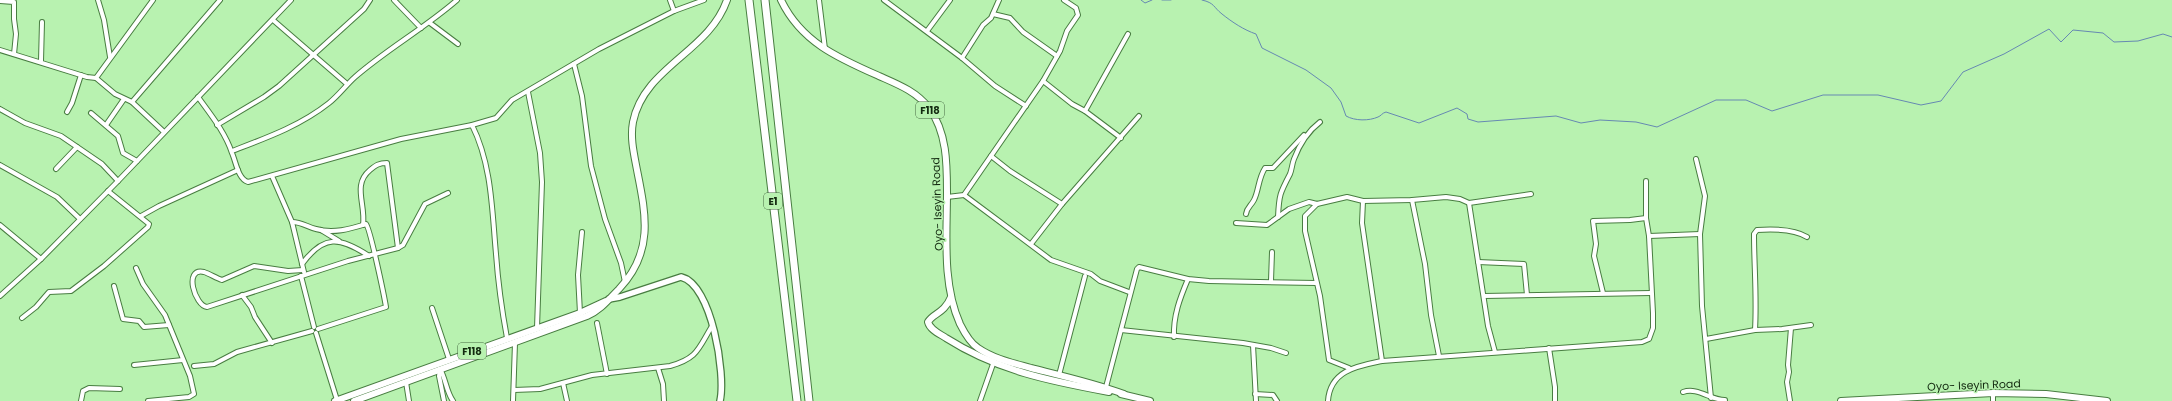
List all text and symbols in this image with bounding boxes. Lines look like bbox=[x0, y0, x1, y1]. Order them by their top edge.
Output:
road number: F118 bbox=[916, 102, 944, 118]
street label: Oyo- Iseyin Road bbox=[927, 157, 947, 251]
road number: E1 bbox=[764, 193, 782, 209]
road number: F118 bbox=[458, 343, 486, 359]
street label: Oyo- Iseyin Road bbox=[1927, 375, 2021, 395]

